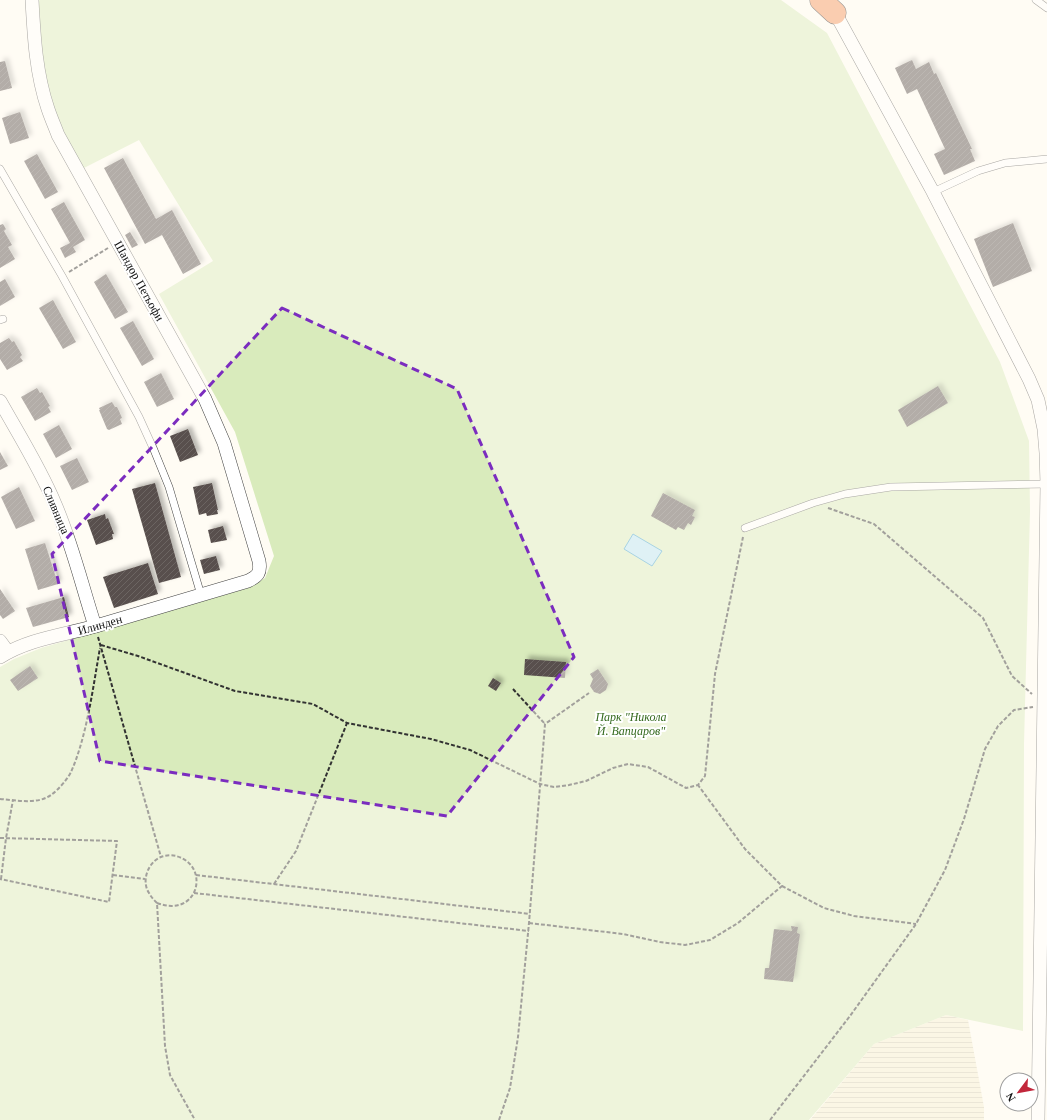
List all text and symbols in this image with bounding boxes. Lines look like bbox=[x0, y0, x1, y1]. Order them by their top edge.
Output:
street label: Шандор Петьофи bbox=[111, 238, 167, 324]
street label: Сливница bbox=[40, 484, 73, 537]
street label: Илинден bbox=[76, 612, 124, 638]
park label: Парк "Никола Й. Вапцаров" bbox=[594, 710, 667, 738]
north arrow bbox=[999, 1072, 1039, 1112]
text: N bbox=[1003, 1091, 1018, 1104]

